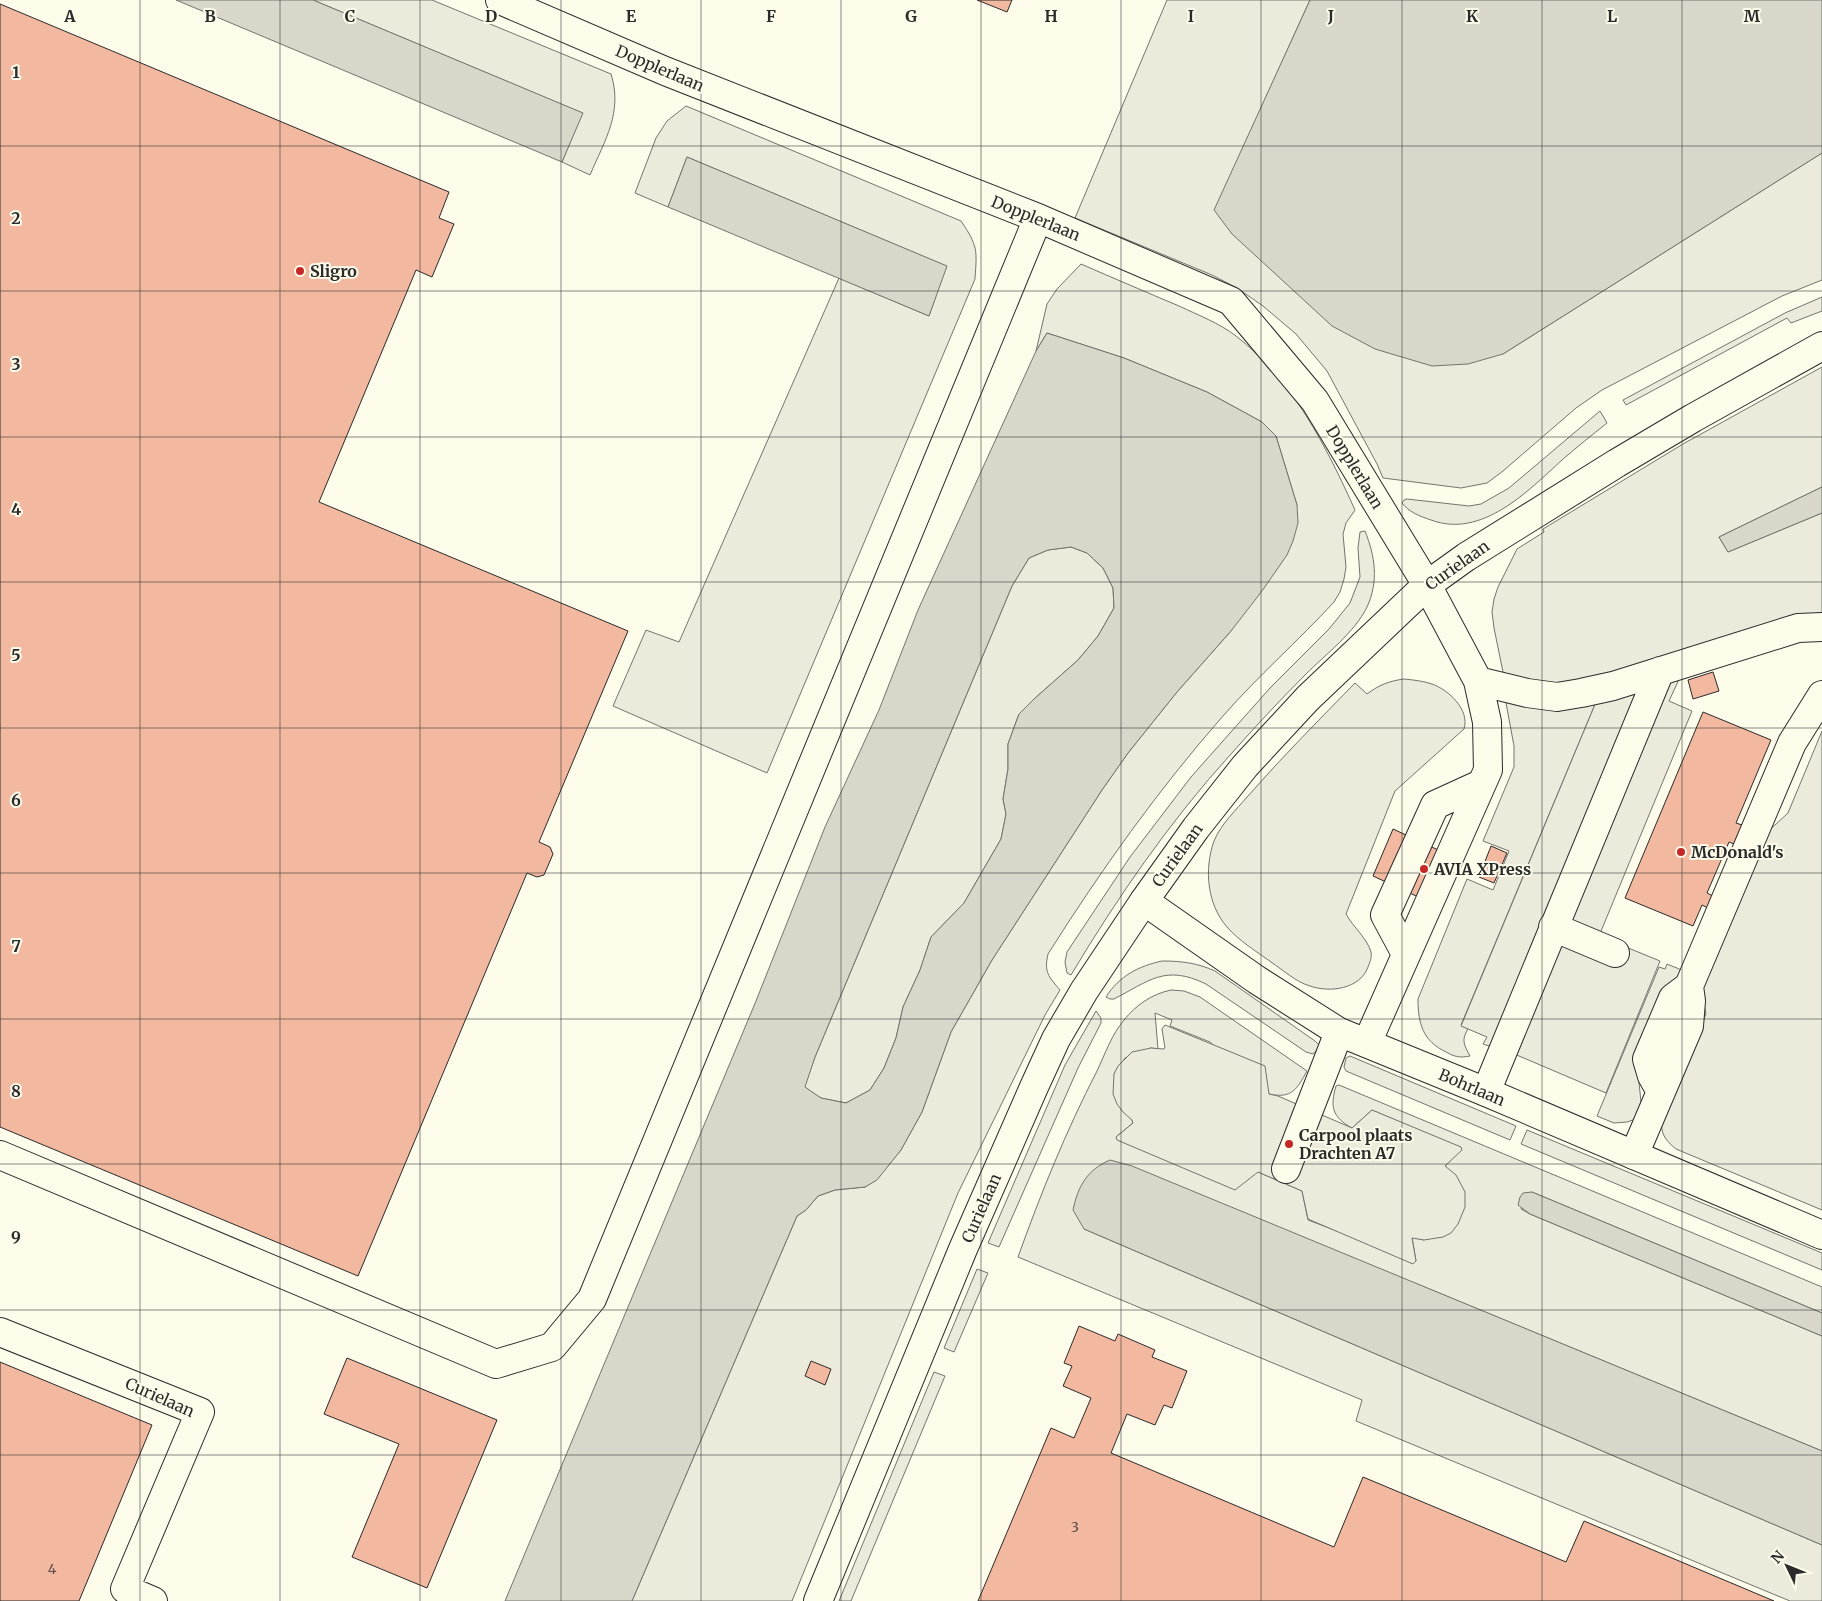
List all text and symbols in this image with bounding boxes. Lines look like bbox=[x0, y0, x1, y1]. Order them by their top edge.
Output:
text: A bbox=[63, 6, 76, 26]
text: B bbox=[204, 6, 216, 26]
text: C bbox=[345, 6, 355, 26]
text: D bbox=[485, 6, 497, 26]
text: E bbox=[626, 6, 637, 26]
text: F bbox=[766, 6, 776, 26]
text: G bbox=[905, 6, 917, 26]
text: H bbox=[1044, 6, 1058, 26]
text: I bbox=[1188, 6, 1194, 26]
text: J bbox=[1327, 6, 1334, 26]
text: K bbox=[1466, 6, 1478, 26]
text: L bbox=[1607, 6, 1617, 26]
text: M bbox=[1744, 6, 1761, 26]
street label: Dopplerlaan bbox=[613, 40, 708, 96]
text: 1 bbox=[12, 62, 20, 82]
street label: Dopplerlaan bbox=[989, 191, 1084, 245]
text: 2 bbox=[11, 208, 21, 228]
place label: Sligro bbox=[310, 261, 357, 281]
marker: Sligro bbox=[294, 265, 306, 277]
text: 3 bbox=[11, 354, 21, 374]
street label: Dopplerlaan bbox=[1322, 421, 1388, 513]
text: 4 bbox=[11, 499, 21, 519]
street label: Curielaan bbox=[1421, 535, 1493, 594]
text: 5 bbox=[11, 645, 21, 665]
text: 6 bbox=[11, 790, 21, 810]
street label: Curielaan bbox=[1147, 819, 1207, 891]
place label: McDonald's bbox=[1691, 842, 1784, 862]
marker: McDonald's bbox=[1675, 846, 1687, 858]
place label: AVIA XPress bbox=[1433, 859, 1531, 879]
marker: AVIA XPress bbox=[1418, 863, 1430, 875]
text: 7 bbox=[11, 936, 21, 956]
street label: Bohrlaan bbox=[1436, 1064, 1509, 1110]
text: 8 bbox=[11, 1081, 21, 1101]
place label: Carpool plaats Drachten A7 bbox=[1299, 1125, 1412, 1163]
marker: Carpool plaats Drachten A7 bbox=[1283, 1138, 1295, 1150]
street label: Curielaan bbox=[957, 1170, 1005, 1246]
text: 9 bbox=[11, 1227, 21, 1247]
street label: Curielaan bbox=[122, 1373, 198, 1421]
house number: 3 bbox=[1071, 1518, 1079, 1536]
north arrow bbox=[1762, 1541, 1812, 1591]
text: N bbox=[1767, 1547, 1788, 1567]
house number: 4 bbox=[48, 1560, 57, 1578]

